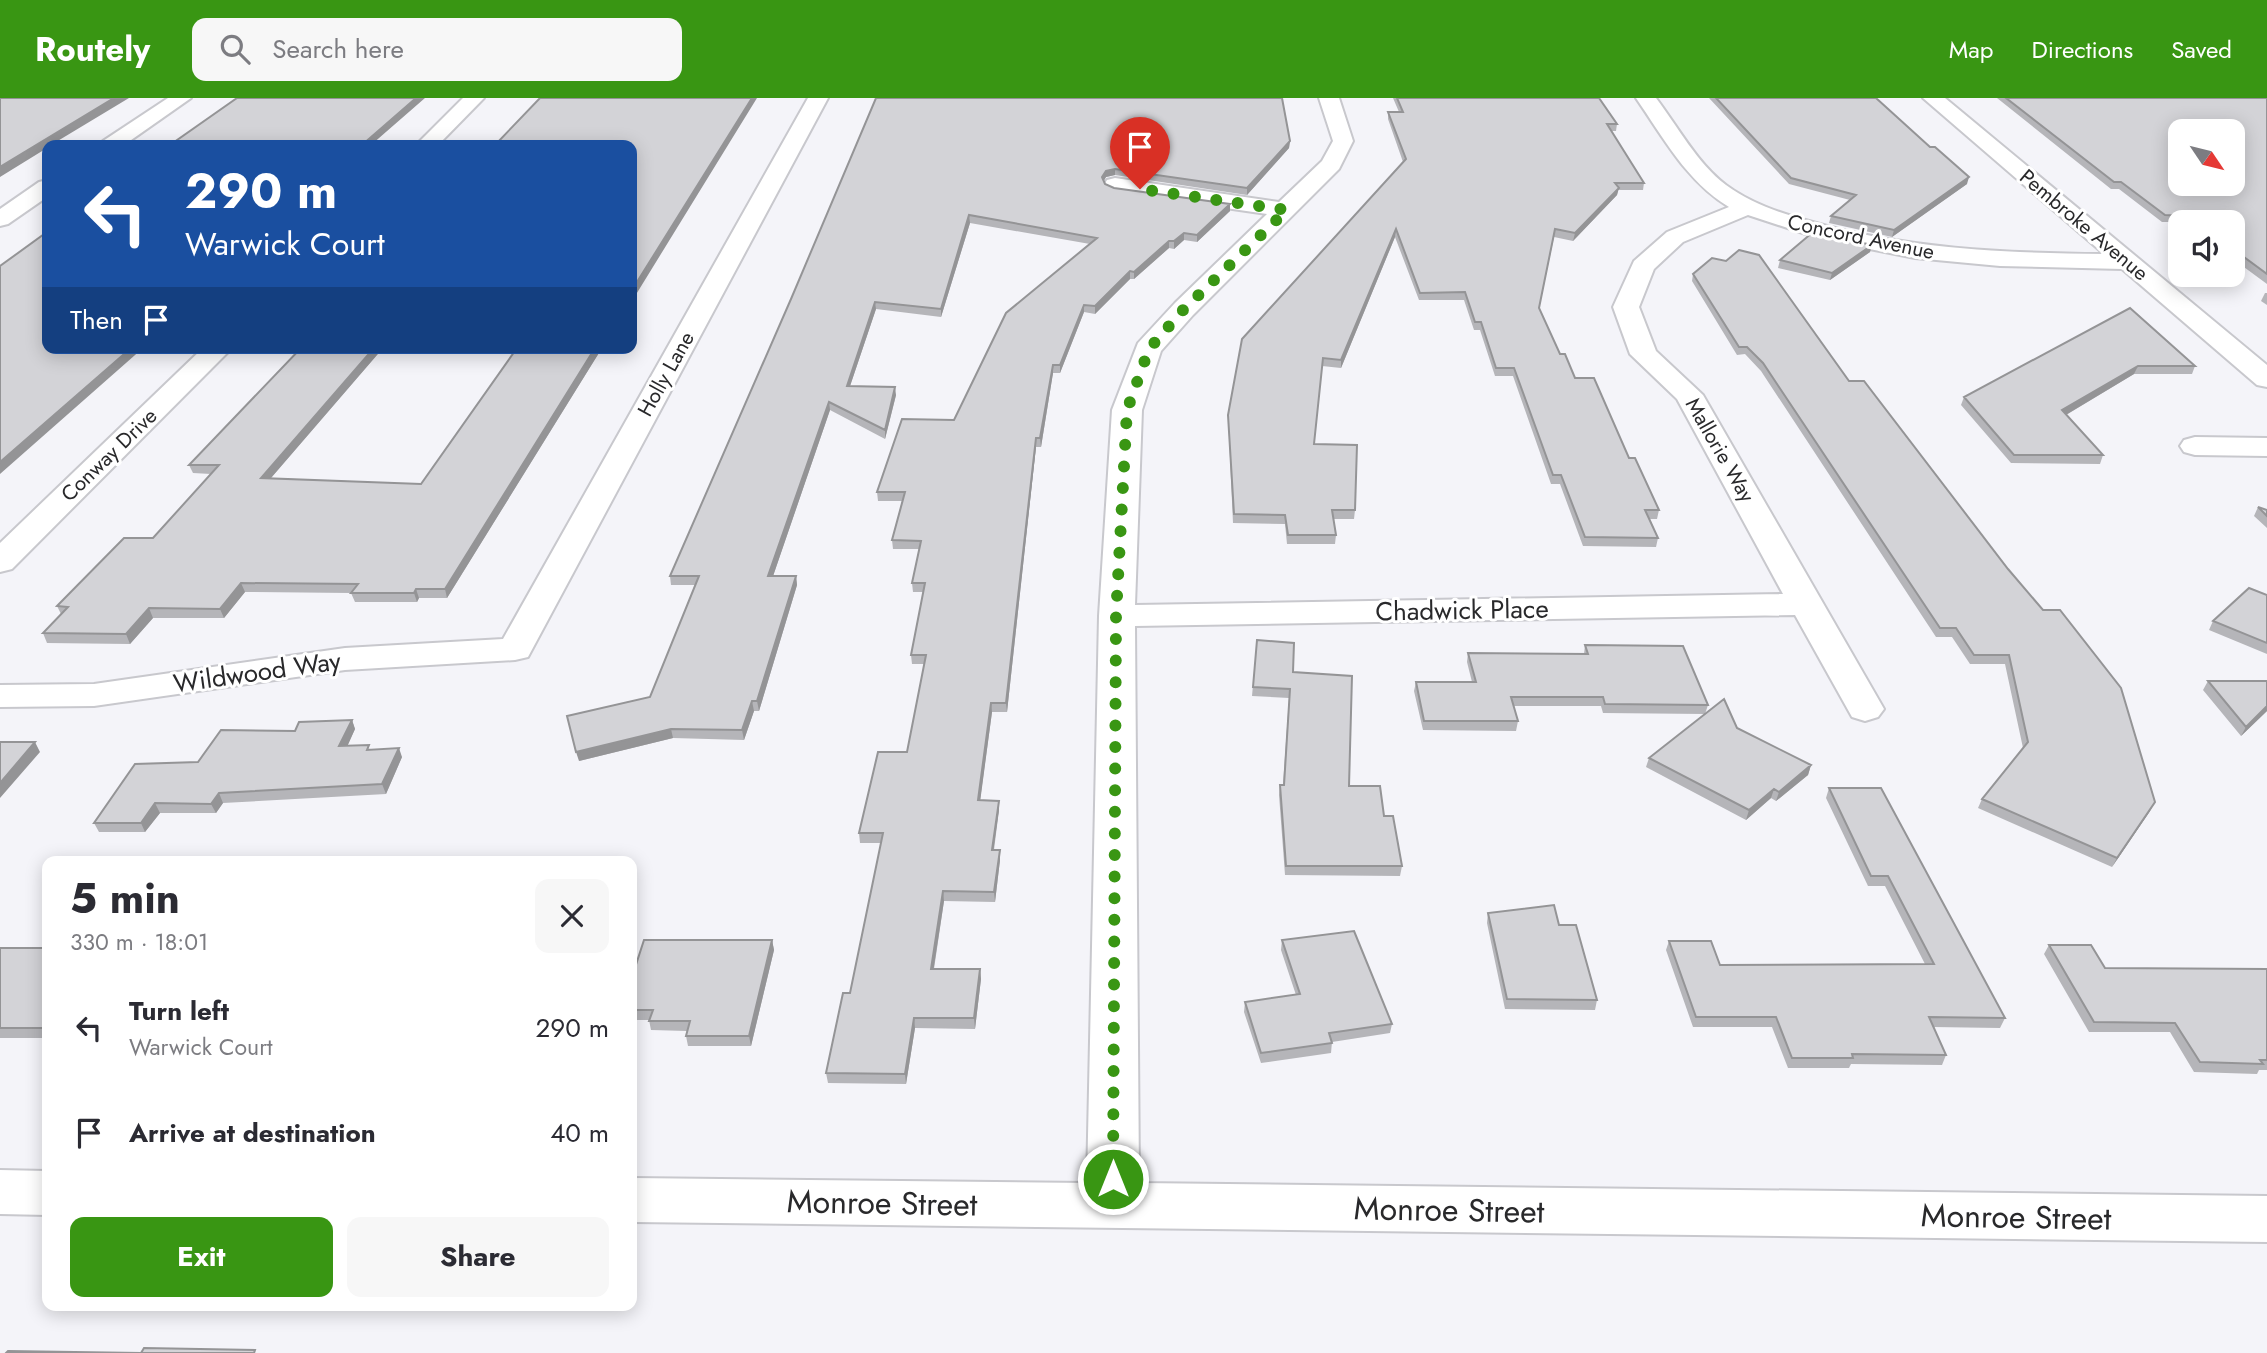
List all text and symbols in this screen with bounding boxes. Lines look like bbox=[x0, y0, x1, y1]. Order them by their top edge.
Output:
search box bbox=[192, 18, 682, 81]
text: Routely bbox=[35, 26, 150, 73]
icon: search bbox=[216, 30, 254, 68]
text: Search here bbox=[272, 30, 404, 68]
text: Map bbox=[1949, 32, 1994, 67]
text: Directions bbox=[2032, 32, 2133, 67]
text: Saved bbox=[2171, 32, 2232, 67]
pin bbox=[1110, 117, 1170, 189]
north arrow bbox=[2168, 119, 2245, 196]
map controls bbox=[2168, 119, 2245, 287]
icon: arrive bbox=[1121, 128, 1159, 166]
text: 290 m bbox=[185, 156, 337, 226]
street label: Pembroke Avenue bbox=[2013, 162, 2155, 288]
icon: left bbox=[70, 168, 161, 259]
street label: Concord Avenue bbox=[1785, 207, 1937, 267]
button: sound bbox=[2168, 210, 2245, 287]
text: Warwick Court bbox=[185, 221, 385, 267]
text: Then bbox=[70, 301, 123, 339]
icon: arrive bbox=[137, 301, 175, 339]
street label: Holly Lane bbox=[630, 326, 702, 422]
street label: Mallorie Way bbox=[1678, 392, 1762, 508]
street label: Conway Drive bbox=[54, 401, 164, 509]
street label: Chadwick Place bbox=[1375, 589, 1549, 631]
street label: Wildwood Way bbox=[171, 641, 344, 703]
text: 5 min bbox=[70, 868, 180, 929]
button: close bbox=[535, 879, 609, 953]
text: 330 m · 18:01 bbox=[70, 925, 208, 959]
text: Turn left bbox=[129, 992, 229, 1030]
icon: left bbox=[70, 1009, 108, 1047]
text: 290 m bbox=[536, 1009, 609, 1047]
text: Warwick Court bbox=[129, 1030, 273, 1064]
icon: arrive bbox=[70, 1114, 108, 1152]
text: Arrive at destination bbox=[129, 1114, 376, 1152]
text: 40 m bbox=[550, 1114, 609, 1152]
position arrow bbox=[1076, 1142, 1150, 1216]
street label: Monroe Street bbox=[786, 1178, 978, 1228]
street label: Monroe Street bbox=[1353, 1185, 1545, 1235]
street label: Monroe Street bbox=[1920, 1192, 2112, 1242]
button: Exit bbox=[70, 1217, 333, 1297]
button: Share bbox=[347, 1217, 609, 1297]

